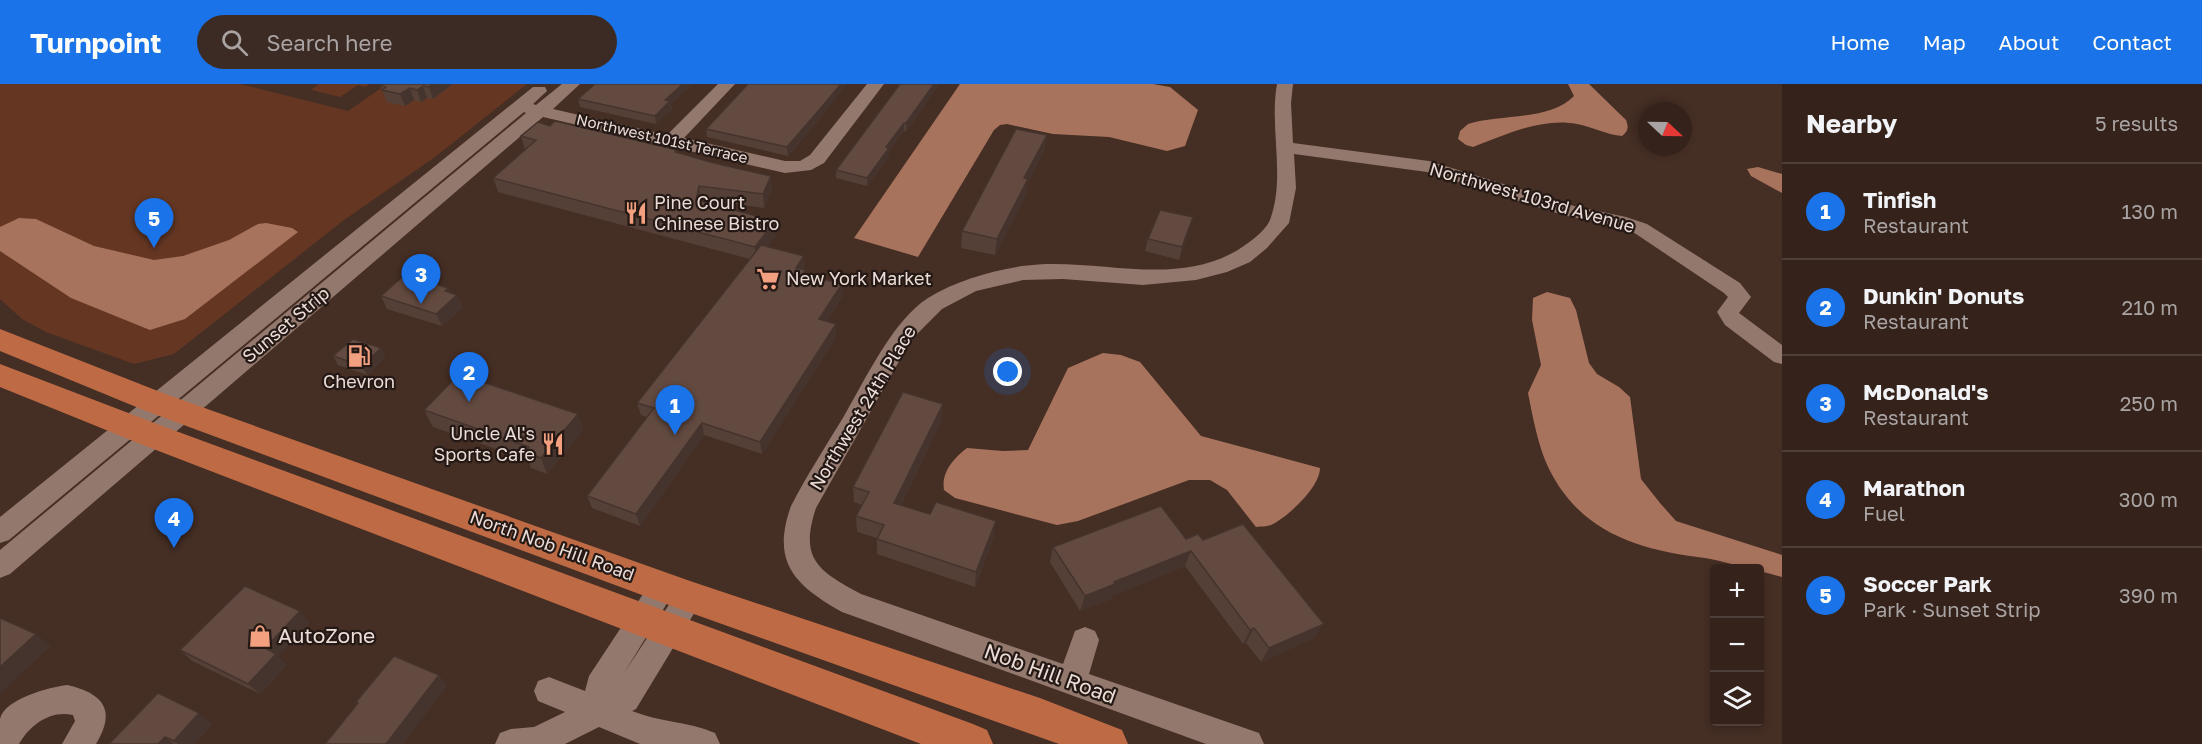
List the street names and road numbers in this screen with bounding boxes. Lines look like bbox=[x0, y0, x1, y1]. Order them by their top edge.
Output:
street label: Northwest 101st Terrace bbox=[575, 110, 750, 167]
street label: Northwest 103rd Avenue bbox=[1427, 157, 1637, 237]
street label: Sunset Strip bbox=[238, 282, 333, 367]
street label: Northwest 24th Place bbox=[804, 321, 920, 494]
street label: North Nob Hill Road bbox=[467, 505, 638, 585]
street label: Nob Hill Road bbox=[981, 637, 1120, 709]

